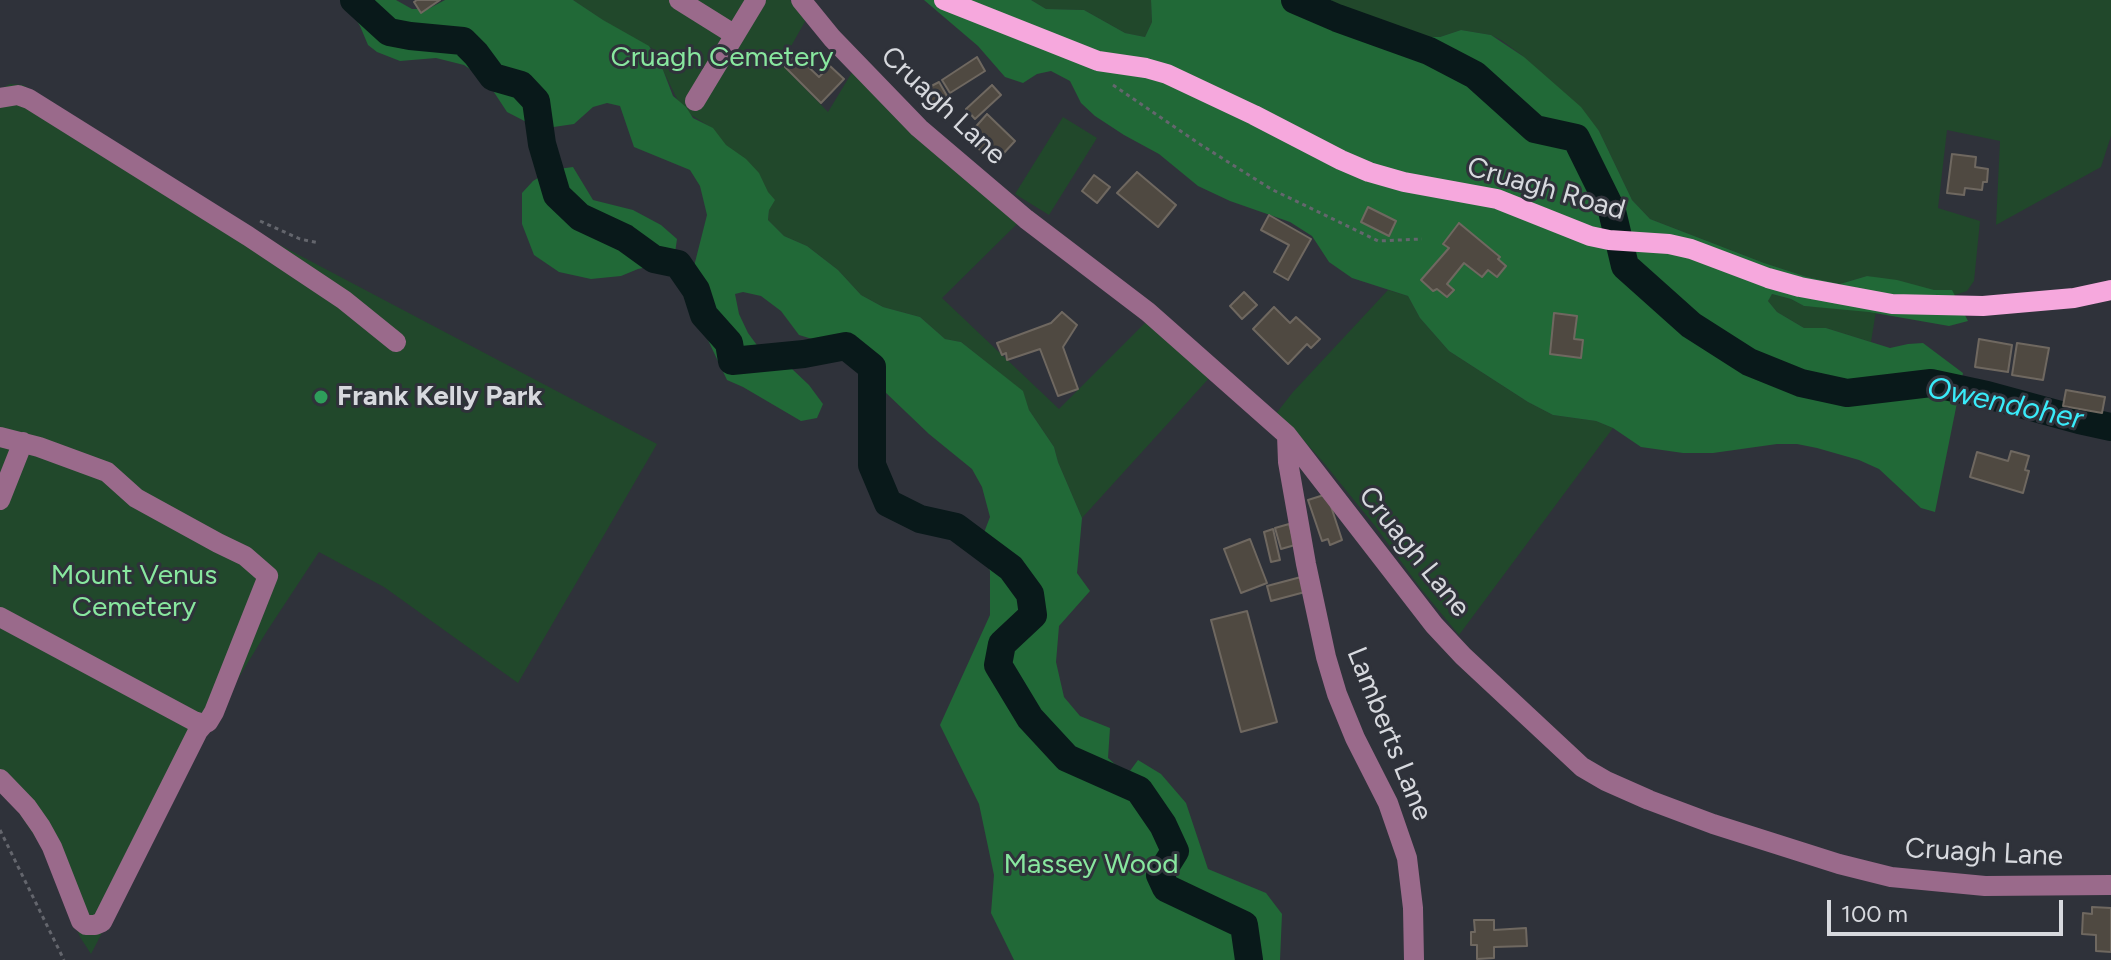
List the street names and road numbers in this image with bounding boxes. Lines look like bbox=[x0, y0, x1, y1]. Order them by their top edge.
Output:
street label: Cruagh Lane bbox=[874, 40, 1012, 172]
street label: Cruagh Road bbox=[1463, 150, 1629, 228]
street label: Cruagh Lane bbox=[1351, 480, 1477, 624]
street label: Lamberts Lane bbox=[1339, 642, 1439, 826]
street label: Cruagh Lane bbox=[1904, 832, 2064, 874]

